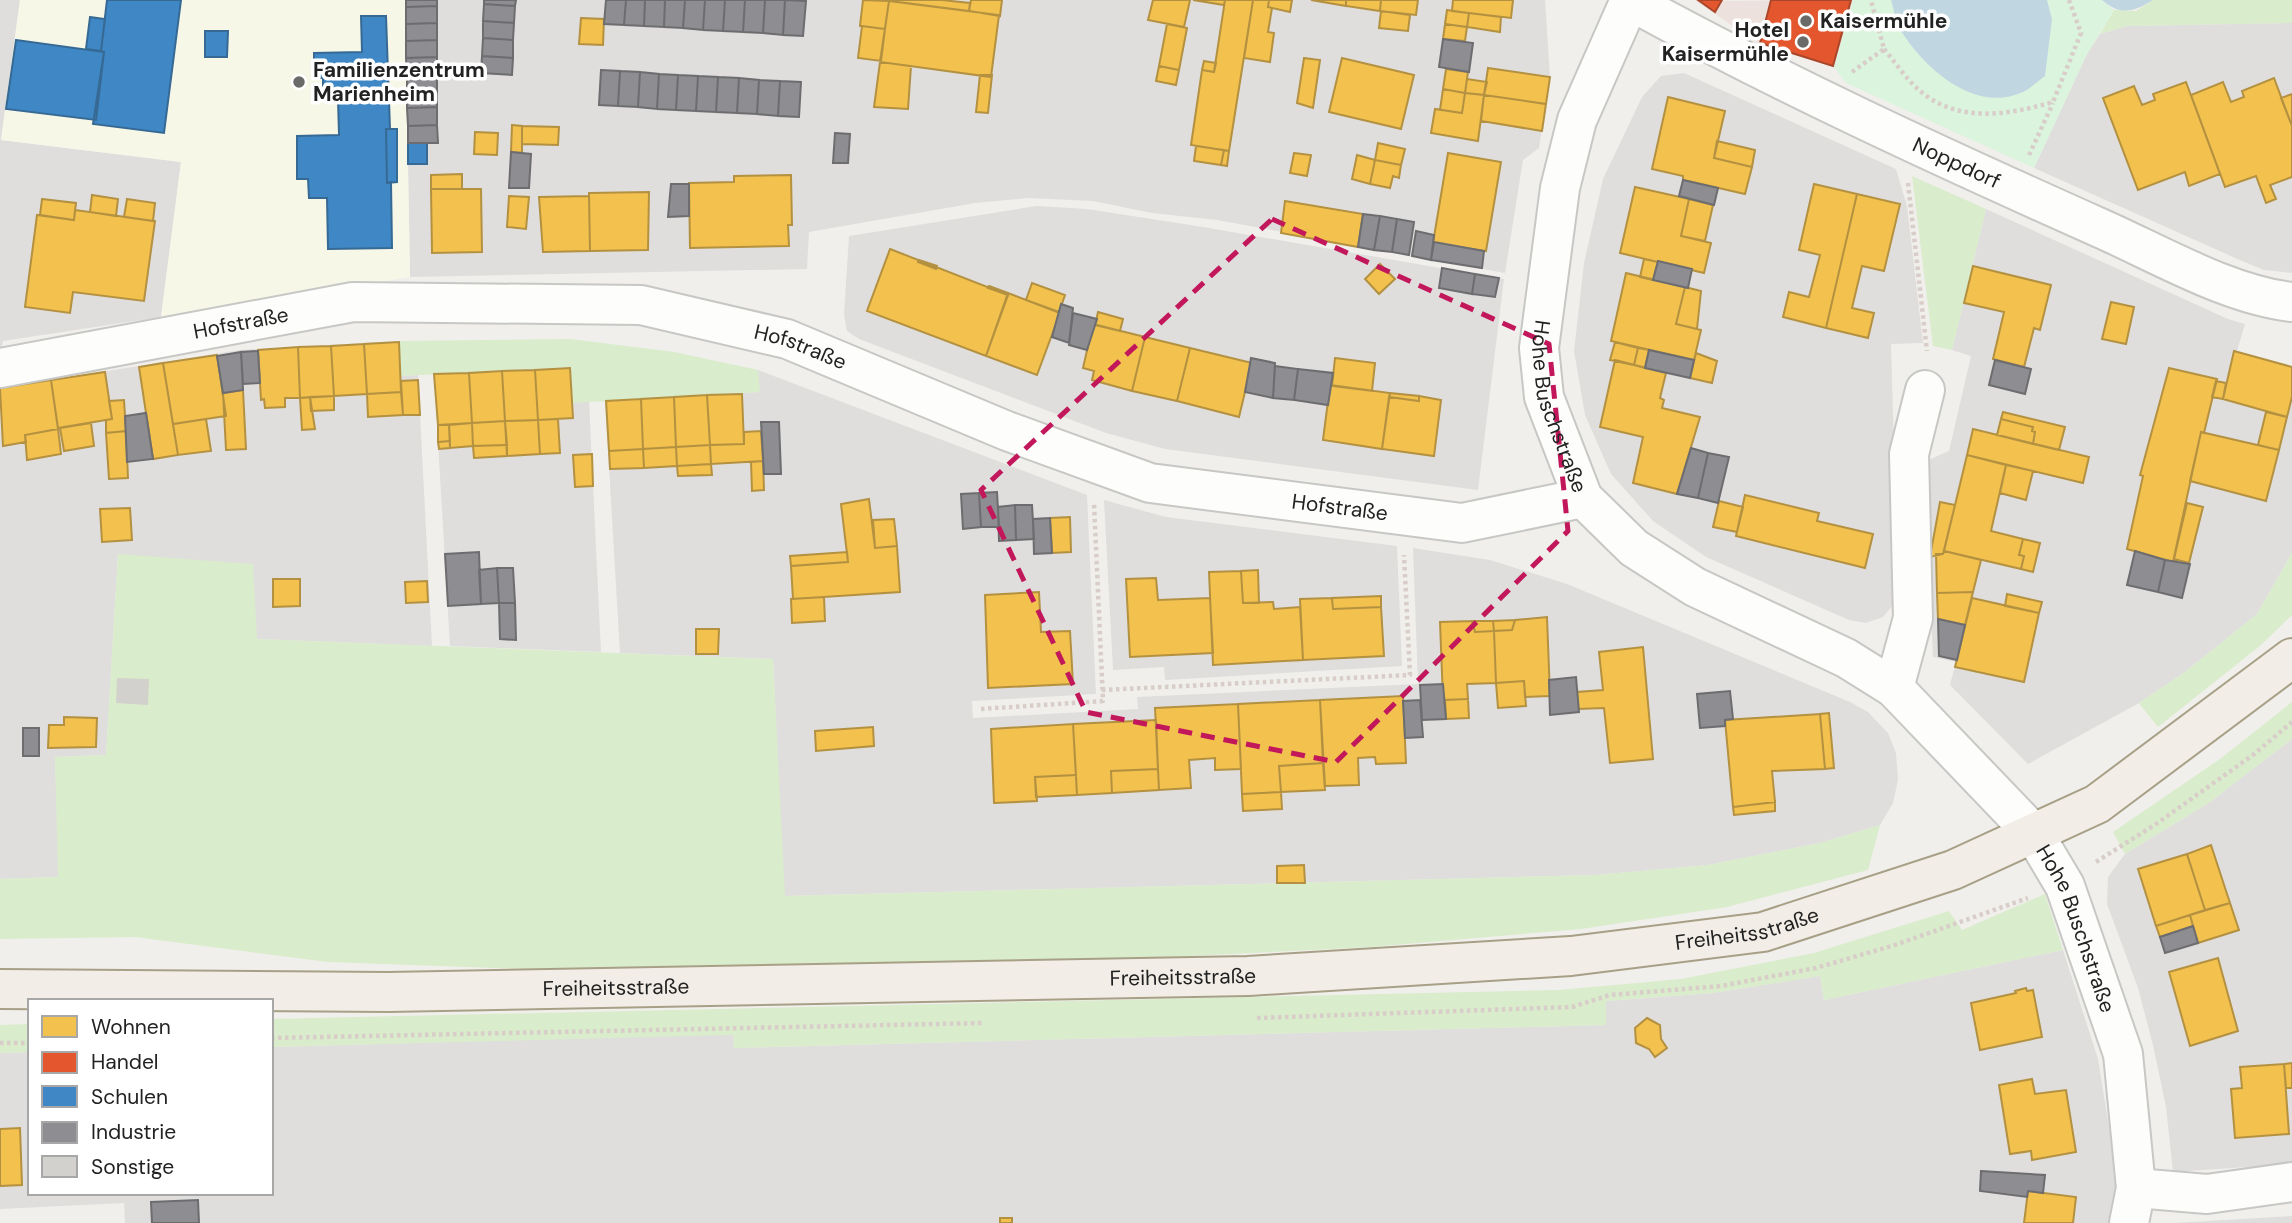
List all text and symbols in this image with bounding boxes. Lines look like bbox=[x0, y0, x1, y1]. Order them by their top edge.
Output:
place label: Kaisermühle bbox=[1820, 7, 1947, 35]
marker: Kaisermühle bbox=[1798, 13, 1814, 29]
place label: Hotel Kaisermühle bbox=[1662, 16, 1789, 68]
marker: Hotel Kaisermühle bbox=[1795, 34, 1811, 50]
place label: Familienzentrum Marienheim bbox=[313, 56, 485, 108]
marker: Familienzentrum Marienheim bbox=[291, 74, 307, 90]
street label: Noppdorf bbox=[1908, 131, 2005, 195]
street label: Hofstraße bbox=[191, 300, 291, 346]
street label: Hofstraße bbox=[751, 318, 851, 376]
street label: Hohe Buschstraße bbox=[1525, 318, 1594, 497]
street label: Hofstraße bbox=[1290, 487, 1390, 527]
street label: Hohe Buschstraße bbox=[2030, 840, 2122, 1016]
street label: Freiheitsstraße bbox=[1673, 901, 1823, 957]
street label: Freiheitsstraße bbox=[1109, 962, 1257, 993]
street label: Freiheitsstraße bbox=[542, 972, 690, 1003]
legend bbox=[28, 999, 273, 1195]
text: Wohnen bbox=[91, 1013, 171, 1041]
text: Handel bbox=[91, 1048, 159, 1076]
text: Schulen bbox=[91, 1083, 168, 1111]
text: Industrie bbox=[91, 1118, 176, 1146]
text: Sonstige bbox=[91, 1153, 174, 1181]

